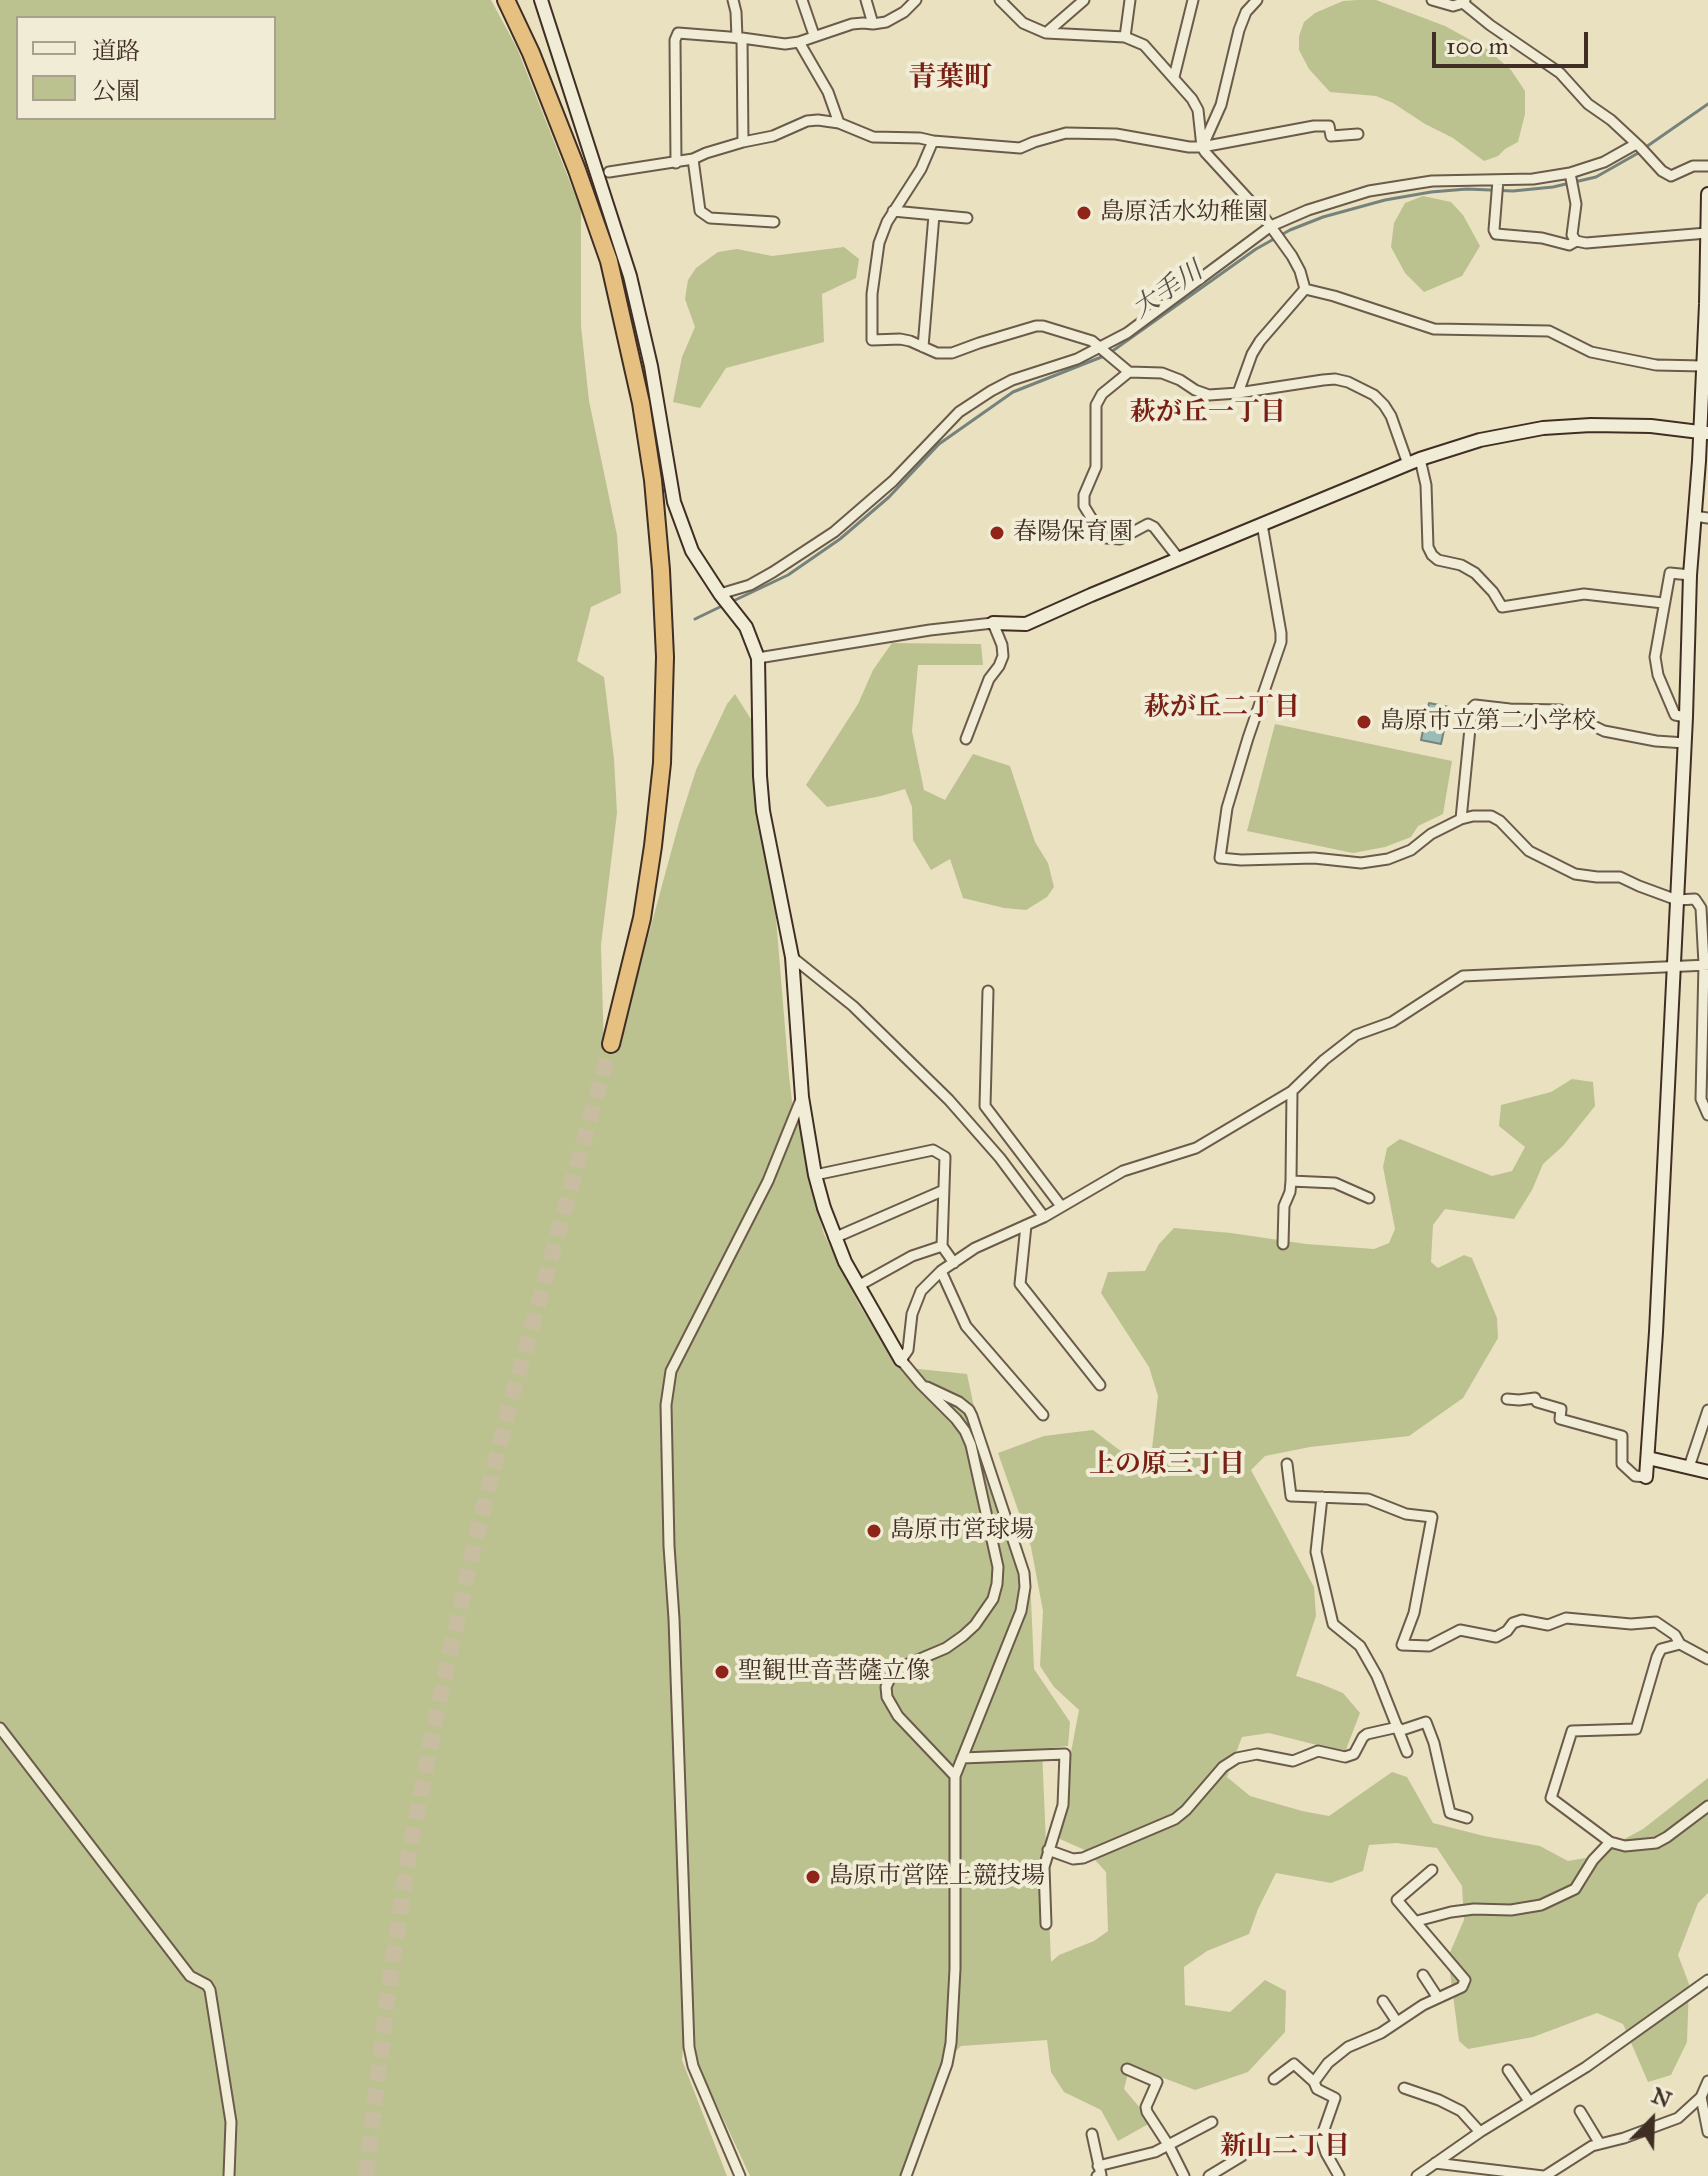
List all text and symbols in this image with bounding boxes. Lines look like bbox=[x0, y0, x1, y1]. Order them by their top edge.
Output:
legend bbox=[16, 16, 276, 120]
scale bar bbox=[1436, 16, 1592, 66]
text: 100 m bbox=[1446, 31, 1509, 61]
text: 道路 bbox=[92, 36, 140, 66]
district label: 青葉町 bbox=[908, 62, 992, 96]
text: 公園 bbox=[92, 76, 140, 106]
place label: 島原活水幼稚園 bbox=[1100, 199, 1268, 227]
marker: 島原活水幼稚園 bbox=[1075, 204, 1093, 222]
water label: 大手川 bbox=[1127, 256, 1209, 326]
district label: 萩が丘一丁目 bbox=[1130, 398, 1286, 430]
place label: 春陽保育園 bbox=[1013, 519, 1133, 547]
marker: 春陽保育園 bbox=[988, 524, 1006, 542]
district label: 萩が丘二丁目 bbox=[1144, 693, 1300, 725]
place label: 島原市立第二小学校 bbox=[1380, 708, 1596, 736]
marker: 島原市立第二小学校 bbox=[1355, 713, 1373, 731]
district label: 上の原三丁目 bbox=[1089, 1450, 1245, 1482]
place label: 島原市営球場 bbox=[890, 1517, 1034, 1545]
marker: 島原市営球場 bbox=[865, 1522, 883, 1540]
place label: 聖観世音菩薩立像 bbox=[738, 1658, 930, 1686]
marker: 聖観世音菩薩立像 bbox=[713, 1663, 731, 1681]
place label: 島原市営陸上競技場 bbox=[829, 1863, 1045, 1891]
marker: 島原市営陸上競技場 bbox=[804, 1868, 822, 1886]
north arrow bbox=[1612, 2080, 1692, 2160]
text: N bbox=[1648, 2081, 1675, 2114]
district label: 新山二丁目 bbox=[1220, 2132, 1350, 2164]

